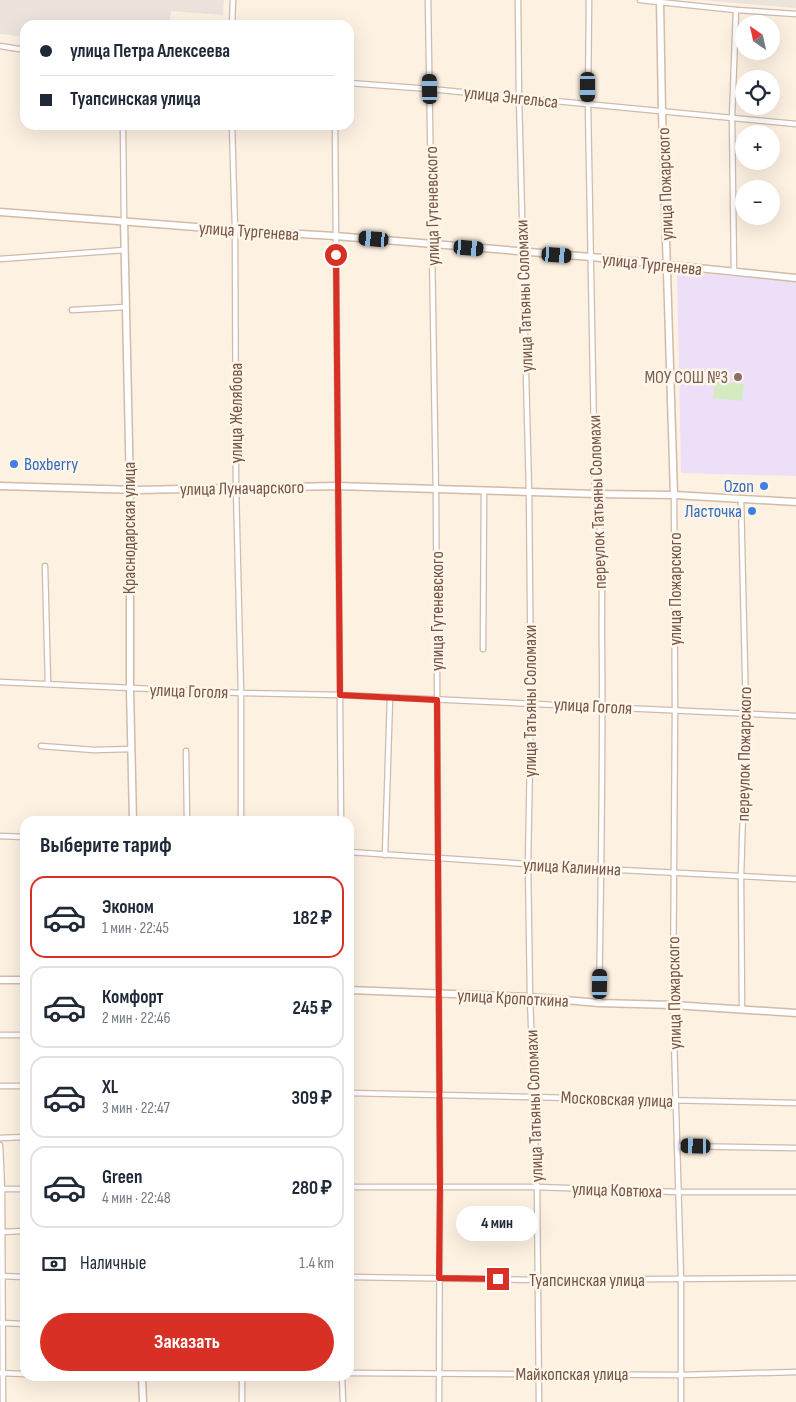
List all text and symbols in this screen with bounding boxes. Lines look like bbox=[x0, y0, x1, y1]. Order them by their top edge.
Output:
north arrow bbox=[735, 15, 780, 60]
map controls bbox=[735, 15, 780, 225]
text: улица Петра Алексеева bbox=[70, 40, 230, 63]
button: locate bbox=[735, 70, 780, 115]
car bbox=[580, 72, 595, 102]
car bbox=[422, 74, 437, 104]
street label: улица Энгельса bbox=[463, 82, 559, 113]
text: Туапсинская улица bbox=[70, 88, 201, 111]
button: + bbox=[735, 125, 780, 170]
street label: улица Пожарского bbox=[653, 127, 678, 241]
street label: улица Гутеневского bbox=[421, 146, 444, 266]
button: − bbox=[735, 180, 780, 225]
street label: улица Тургенева bbox=[198, 218, 300, 245]
street label: улица Татьяны Соломахи bbox=[511, 219, 538, 373]
car bbox=[358, 230, 389, 248]
car bbox=[453, 239, 484, 257]
route start bbox=[325, 244, 347, 266]
car bbox=[541, 246, 572, 264]
street label: улица Тургенева bbox=[601, 249, 703, 280]
street label: улица Желябова bbox=[226, 363, 247, 463]
place label: МОУ СОШ №3 bbox=[644, 367, 728, 388]
marker: МОУ СОШ №3 bbox=[732, 371, 744, 383]
street label: переулок Татьяны Соломахи bbox=[584, 415, 611, 589]
place label: Boxberry bbox=[24, 454, 78, 475]
marker: Boxberry bbox=[8, 458, 20, 470]
street label: Краснодарская улица bbox=[119, 462, 140, 594]
place label: Ozon bbox=[724, 476, 754, 497]
street label: улица Луначарского bbox=[180, 477, 304, 500]
marker: Ozon bbox=[758, 480, 770, 492]
place label: Ласточка bbox=[685, 501, 742, 522]
marker: Ласточка bbox=[746, 505, 758, 517]
street label: улица Пожарского bbox=[665, 532, 686, 646]
street label: улица Гутеневского bbox=[427, 551, 448, 671]
street label: улица Татьяны Соломахи bbox=[520, 625, 541, 777]
street label: улица Гоголя bbox=[149, 680, 229, 703]
street label: переулок Пожарского bbox=[733, 686, 756, 822]
street label: улица Гоголя bbox=[553, 694, 633, 719]
text: Выберите тариф bbox=[40, 832, 172, 859]
street label: улица Калинина bbox=[523, 854, 621, 881]
icon: car bbox=[42, 895, 87, 940]
text: Эконом bbox=[102, 896, 154, 919]
text: 182 ₽ bbox=[293, 907, 332, 930]
text: 1 мин · 22:45 bbox=[102, 919, 169, 938]
street label: улица Пожарского bbox=[663, 936, 686, 1050]
car bbox=[592, 969, 607, 999]
icon: car bbox=[42, 985, 87, 1030]
street label: улица Кропоткина bbox=[457, 985, 569, 1012]
text: Комфорт bbox=[102, 986, 164, 1009]
text: 245 ₽ bbox=[293, 997, 332, 1020]
text: 2 мин · 22:46 bbox=[102, 1009, 171, 1028]
street label: улица Татьяны Соломахи bbox=[521, 1029, 548, 1183]
icon: car bbox=[42, 1075, 87, 1120]
text: XL bbox=[102, 1076, 118, 1099]
text: 309 ₽ bbox=[291, 1087, 332, 1110]
street label: Московская улица bbox=[560, 1087, 674, 1112]
text: 3 мин · 22:47 bbox=[102, 1099, 170, 1118]
car bbox=[680, 1138, 711, 1154]
icon: car bbox=[42, 1165, 87, 1210]
text: Green bbox=[102, 1166, 142, 1189]
text: 280 ₽ bbox=[292, 1177, 332, 1200]
street label: улица Ковтюха bbox=[572, 1178, 662, 1203]
text: 4 мин · 22:48 bbox=[102, 1189, 171, 1208]
callout: 4 мин bbox=[457, 1206, 539, 1242]
text: 4 мин bbox=[481, 1214, 513, 1233]
icon: cash bbox=[40, 1250, 68, 1278]
text: Наличные bbox=[80, 1252, 146, 1275]
text: 1.4 km bbox=[299, 1254, 334, 1273]
route end bbox=[487, 1268, 509, 1290]
street label: Туапсинская улица bbox=[529, 1270, 645, 1291]
button: Заказать bbox=[40, 1313, 334, 1371]
street label: Майкопская улица bbox=[515, 1364, 629, 1385]

